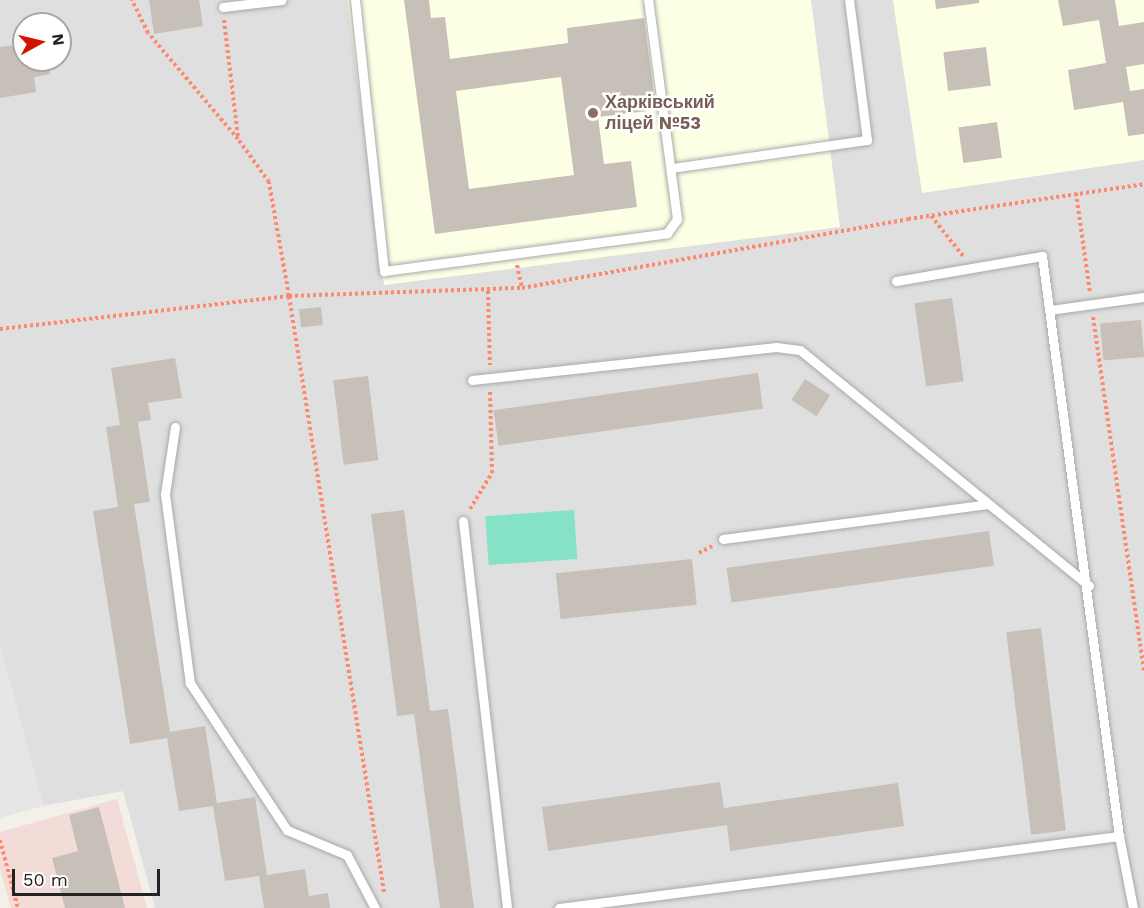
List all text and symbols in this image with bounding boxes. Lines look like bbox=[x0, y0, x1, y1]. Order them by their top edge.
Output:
north arrow bbox=[12, 12, 72, 72]
text: N bbox=[48, 33, 69, 47]
place label: Харківський ліцей №53 bbox=[605, 92, 715, 134]
marker: Харківський ліцей №53 bbox=[586, 106, 600, 120]
scale bar bbox=[15, 857, 164, 895]
text: 50 m bbox=[23, 869, 68, 890]

